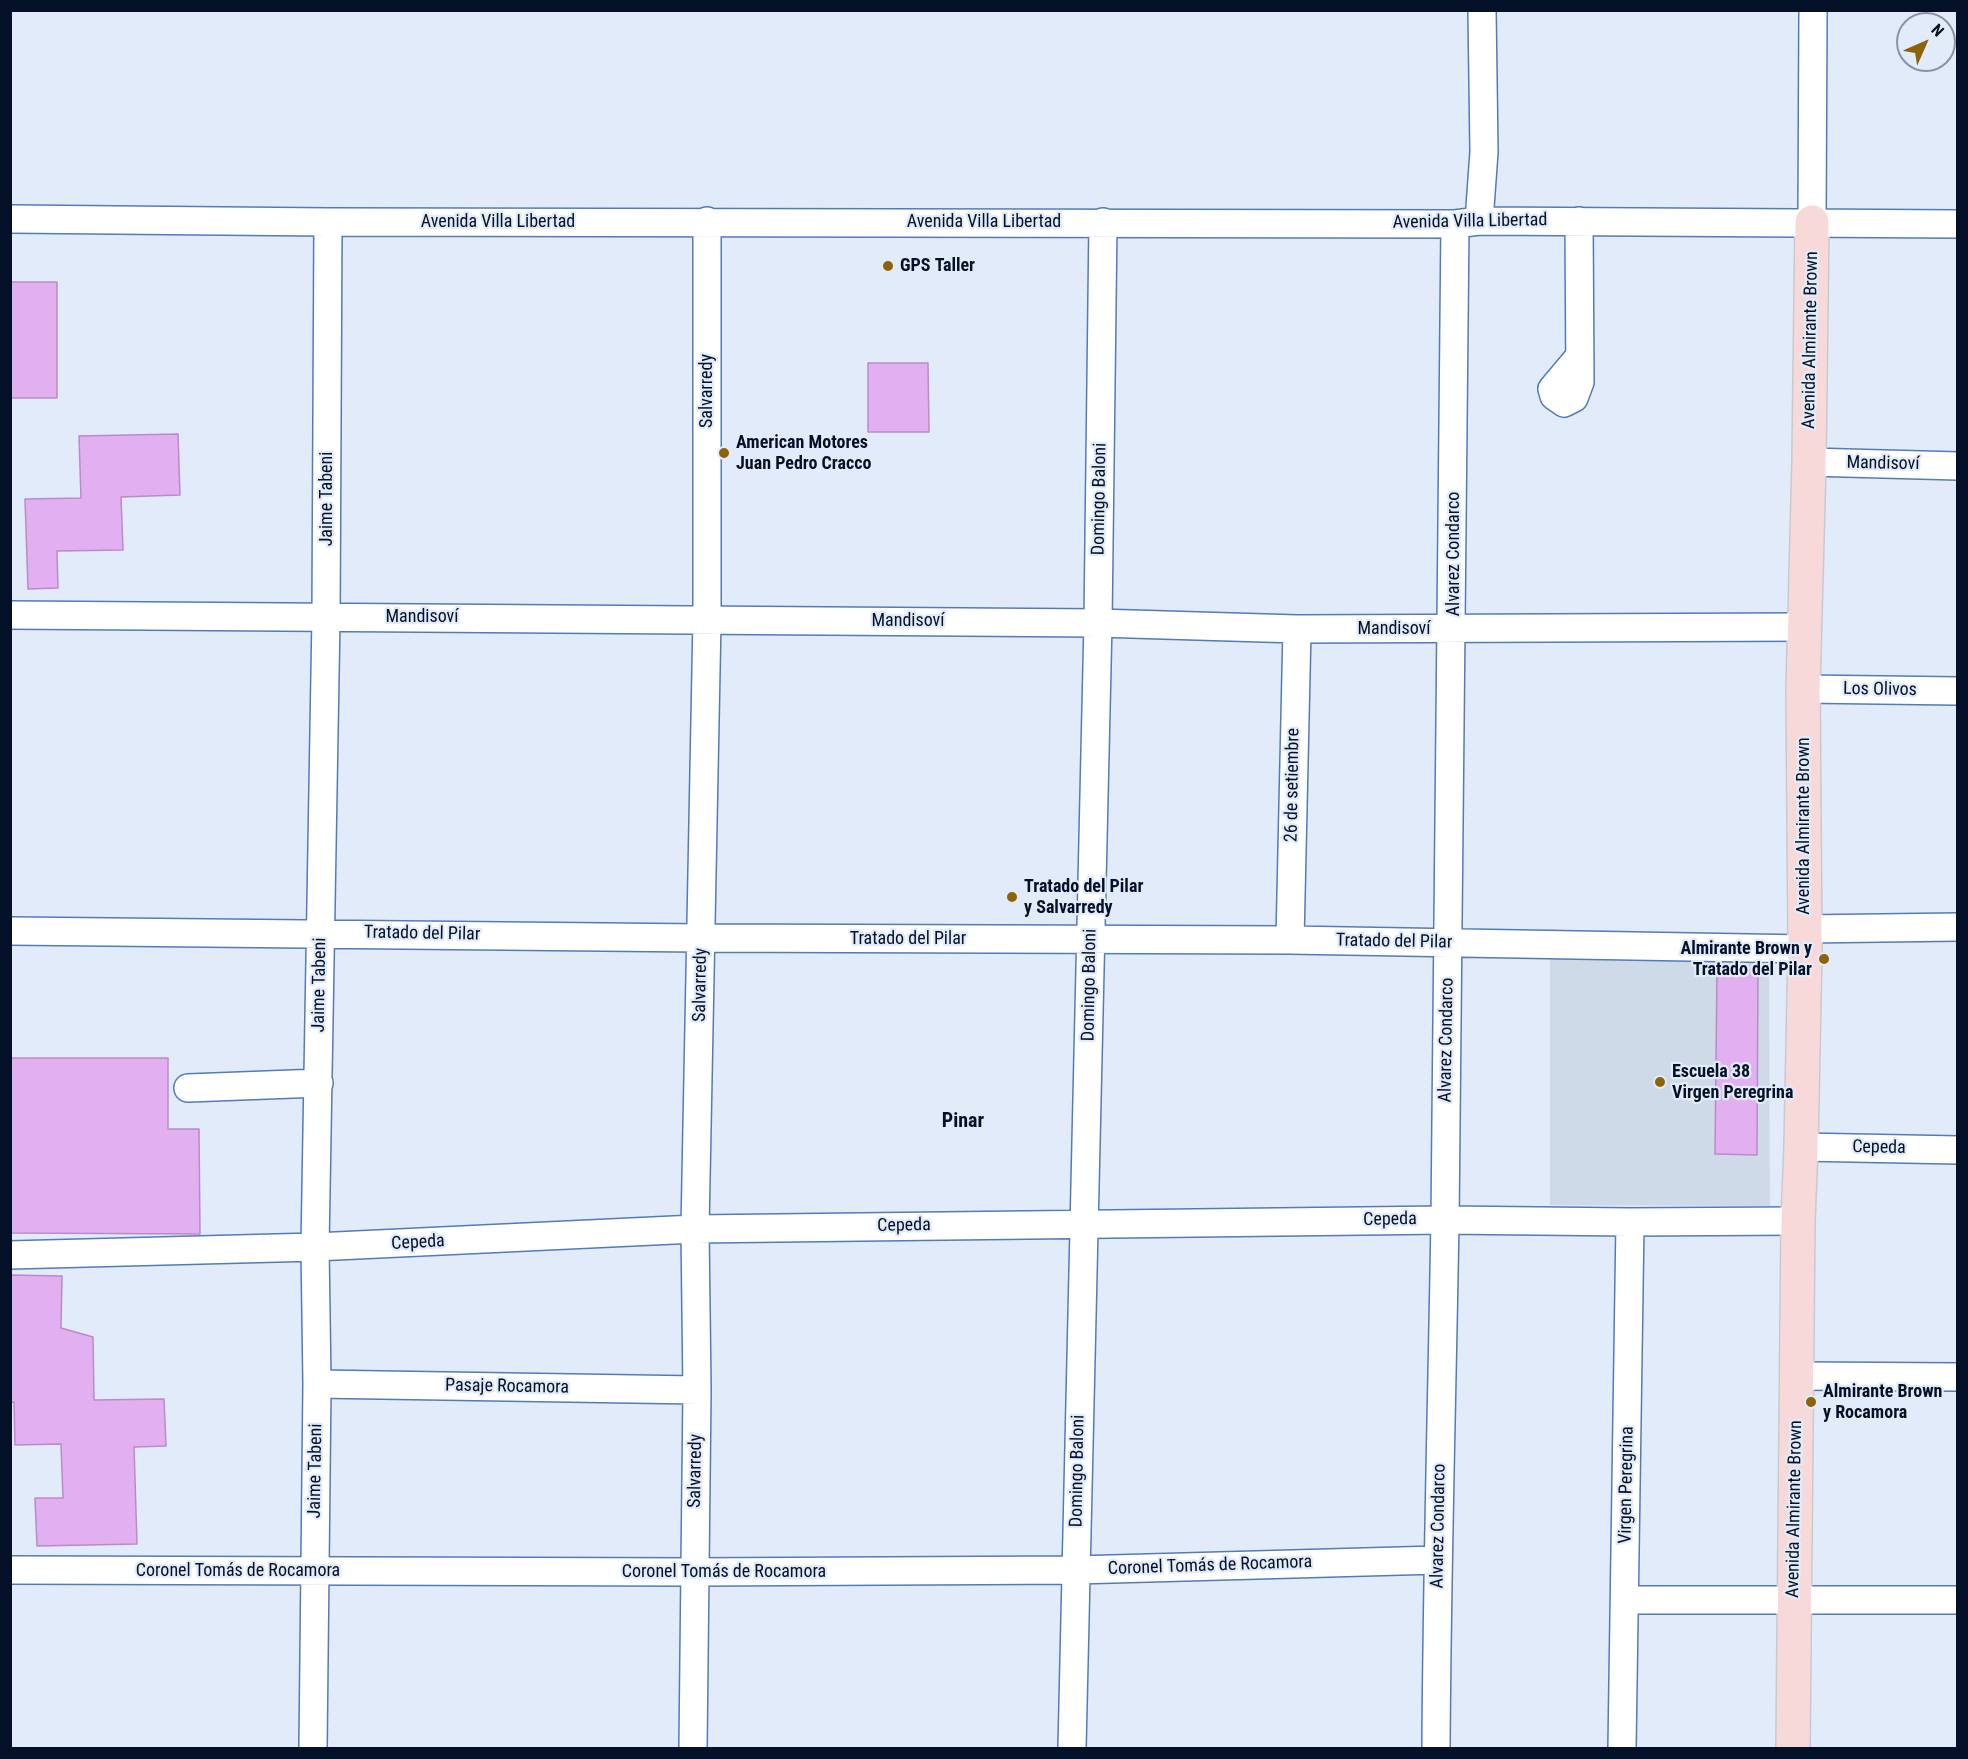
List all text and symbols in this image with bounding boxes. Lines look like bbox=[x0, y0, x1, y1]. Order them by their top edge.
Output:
north arrow bbox=[1896, 12, 1956, 72]
text: N bbox=[1927, 20, 1948, 41]
street label: Avenida Villa Libertad bbox=[1393, 210, 1547, 234]
street label: Avenida Villa Libertad bbox=[421, 211, 575, 233]
street label: Avenida Villa Libertad bbox=[907, 211, 1061, 233]
street label: Avenida Almirante Brown bbox=[1799, 251, 1823, 429]
place label: GPS Taller bbox=[900, 255, 975, 277]
marker: GPS Taller bbox=[881, 259, 895, 273]
street label: Salvarredy bbox=[696, 354, 718, 428]
place label: American Motores Juan Pedro Cracco bbox=[736, 432, 872, 474]
street label: Domingo Baloni bbox=[1088, 443, 1112, 555]
marker: American Motores Juan Pedro Cracco bbox=[717, 446, 731, 460]
street label: Jaime Tabeni bbox=[316, 452, 338, 546]
street label: Mandisoví bbox=[1846, 453, 1920, 475]
street label: Alvarez Condarco bbox=[1443, 492, 1465, 616]
street label: Mandisoví bbox=[385, 606, 459, 628]
street label: Mandisoví bbox=[871, 610, 945, 632]
street label: Mandisoví bbox=[1357, 618, 1431, 640]
street label: Los Olivos bbox=[1843, 679, 1917, 701]
street label: 26 de setiembre bbox=[1281, 728, 1305, 842]
street label: Avenida Almirante Brown bbox=[1793, 737, 1815, 915]
place label: Tratado del Pilar y Salvarredy bbox=[1024, 876, 1143, 918]
marker: Tratado del Pilar y Salvarredy bbox=[1005, 890, 1019, 904]
street label: Tratado del Pilar bbox=[364, 922, 480, 946]
street label: Tratado del Pilar bbox=[850, 928, 966, 950]
street label: Domingo Baloni bbox=[1078, 929, 1102, 1041]
street label: Tratado del Pilar bbox=[1336, 930, 1452, 954]
street label: Jaime Tabeni bbox=[308, 937, 332, 1033]
place label: Almirante Brown y Tratado del Pilar bbox=[1680, 938, 1812, 980]
street label: Salvarredy bbox=[690, 948, 712, 1022]
marker: Almirante Brown y Tratado del Pilar bbox=[1817, 952, 1831, 966]
street label: Alvarez Condarco bbox=[1435, 977, 1459, 1103]
place label: Escuela 38 Virgen Peregrina bbox=[1672, 1061, 1793, 1104]
marker: Escuela 38 Virgen Peregrina bbox=[1653, 1075, 1667, 1089]
district label: Pinar bbox=[942, 1110, 984, 1134]
street label: Cepeda bbox=[1852, 1137, 1906, 1159]
street label: Cepeda bbox=[1363, 1209, 1417, 1231]
street label: Cepeda bbox=[877, 1215, 931, 1237]
street label: Cepeda bbox=[391, 1231, 445, 1255]
street label: Pasaje Rocamora bbox=[445, 1375, 569, 1399]
place label: Almirante Brown y Rocamora bbox=[1823, 1381, 1942, 1424]
marker: Almirante Brown y Rocamora bbox=[1804, 1395, 1818, 1409]
street label: Domingo Baloni bbox=[1066, 1415, 1090, 1527]
street label: Avenida Almirante Brown bbox=[1783, 1420, 1807, 1598]
street label: Jaime Tabeni bbox=[304, 1423, 328, 1519]
street label: Virgen Peregrina bbox=[1615, 1426, 1639, 1544]
street label: Salvarredy bbox=[685, 1434, 707, 1508]
street label: Alvarez Condarco bbox=[1427, 1463, 1451, 1589]
street label: Coronel Tomás de Rocamora bbox=[1107, 1552, 1313, 1580]
street label: Coronel Tomás de Rocamora bbox=[136, 1560, 340, 1582]
street label: Coronel Tomás de Rocamora bbox=[622, 1561, 826, 1583]

